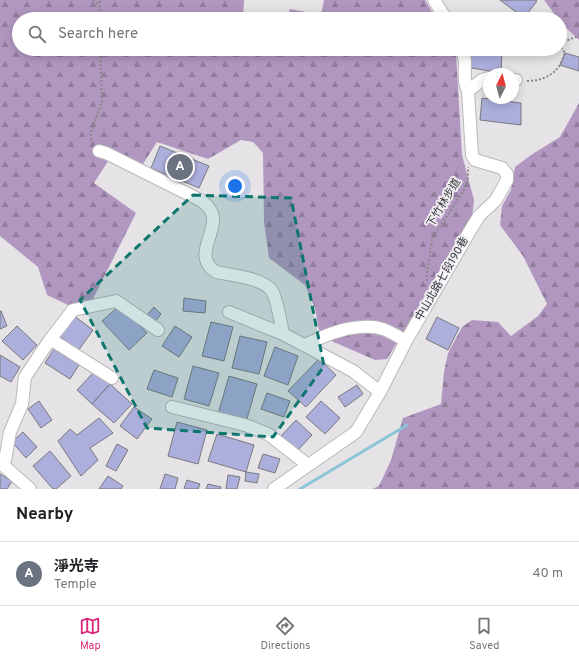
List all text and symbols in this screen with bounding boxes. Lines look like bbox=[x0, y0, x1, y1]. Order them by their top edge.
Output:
search box bbox=[12, 12, 567, 56]
icon: search bbox=[26, 23, 48, 45]
text: Search here bbox=[58, 25, 138, 44]
north arrow bbox=[483, 68, 519, 104]
pin: A bbox=[167, 152, 193, 182]
your location bbox=[225, 176, 245, 196]
street label: 下竹林步道 bbox=[424, 176, 464, 230]
street label: 中山北路七段190巷 bbox=[412, 235, 472, 323]
text: Nearby bbox=[16, 504, 73, 526]
text: 淨光寺 bbox=[54, 558, 99, 577]
text: A bbox=[24, 566, 34, 582]
text: 40 m bbox=[533, 566, 563, 582]
text: Temple bbox=[54, 577, 96, 593]
tab: Map bbox=[79, 615, 101, 653]
tab: Directions bbox=[260, 615, 310, 653]
tab: Saved bbox=[469, 615, 500, 653]

